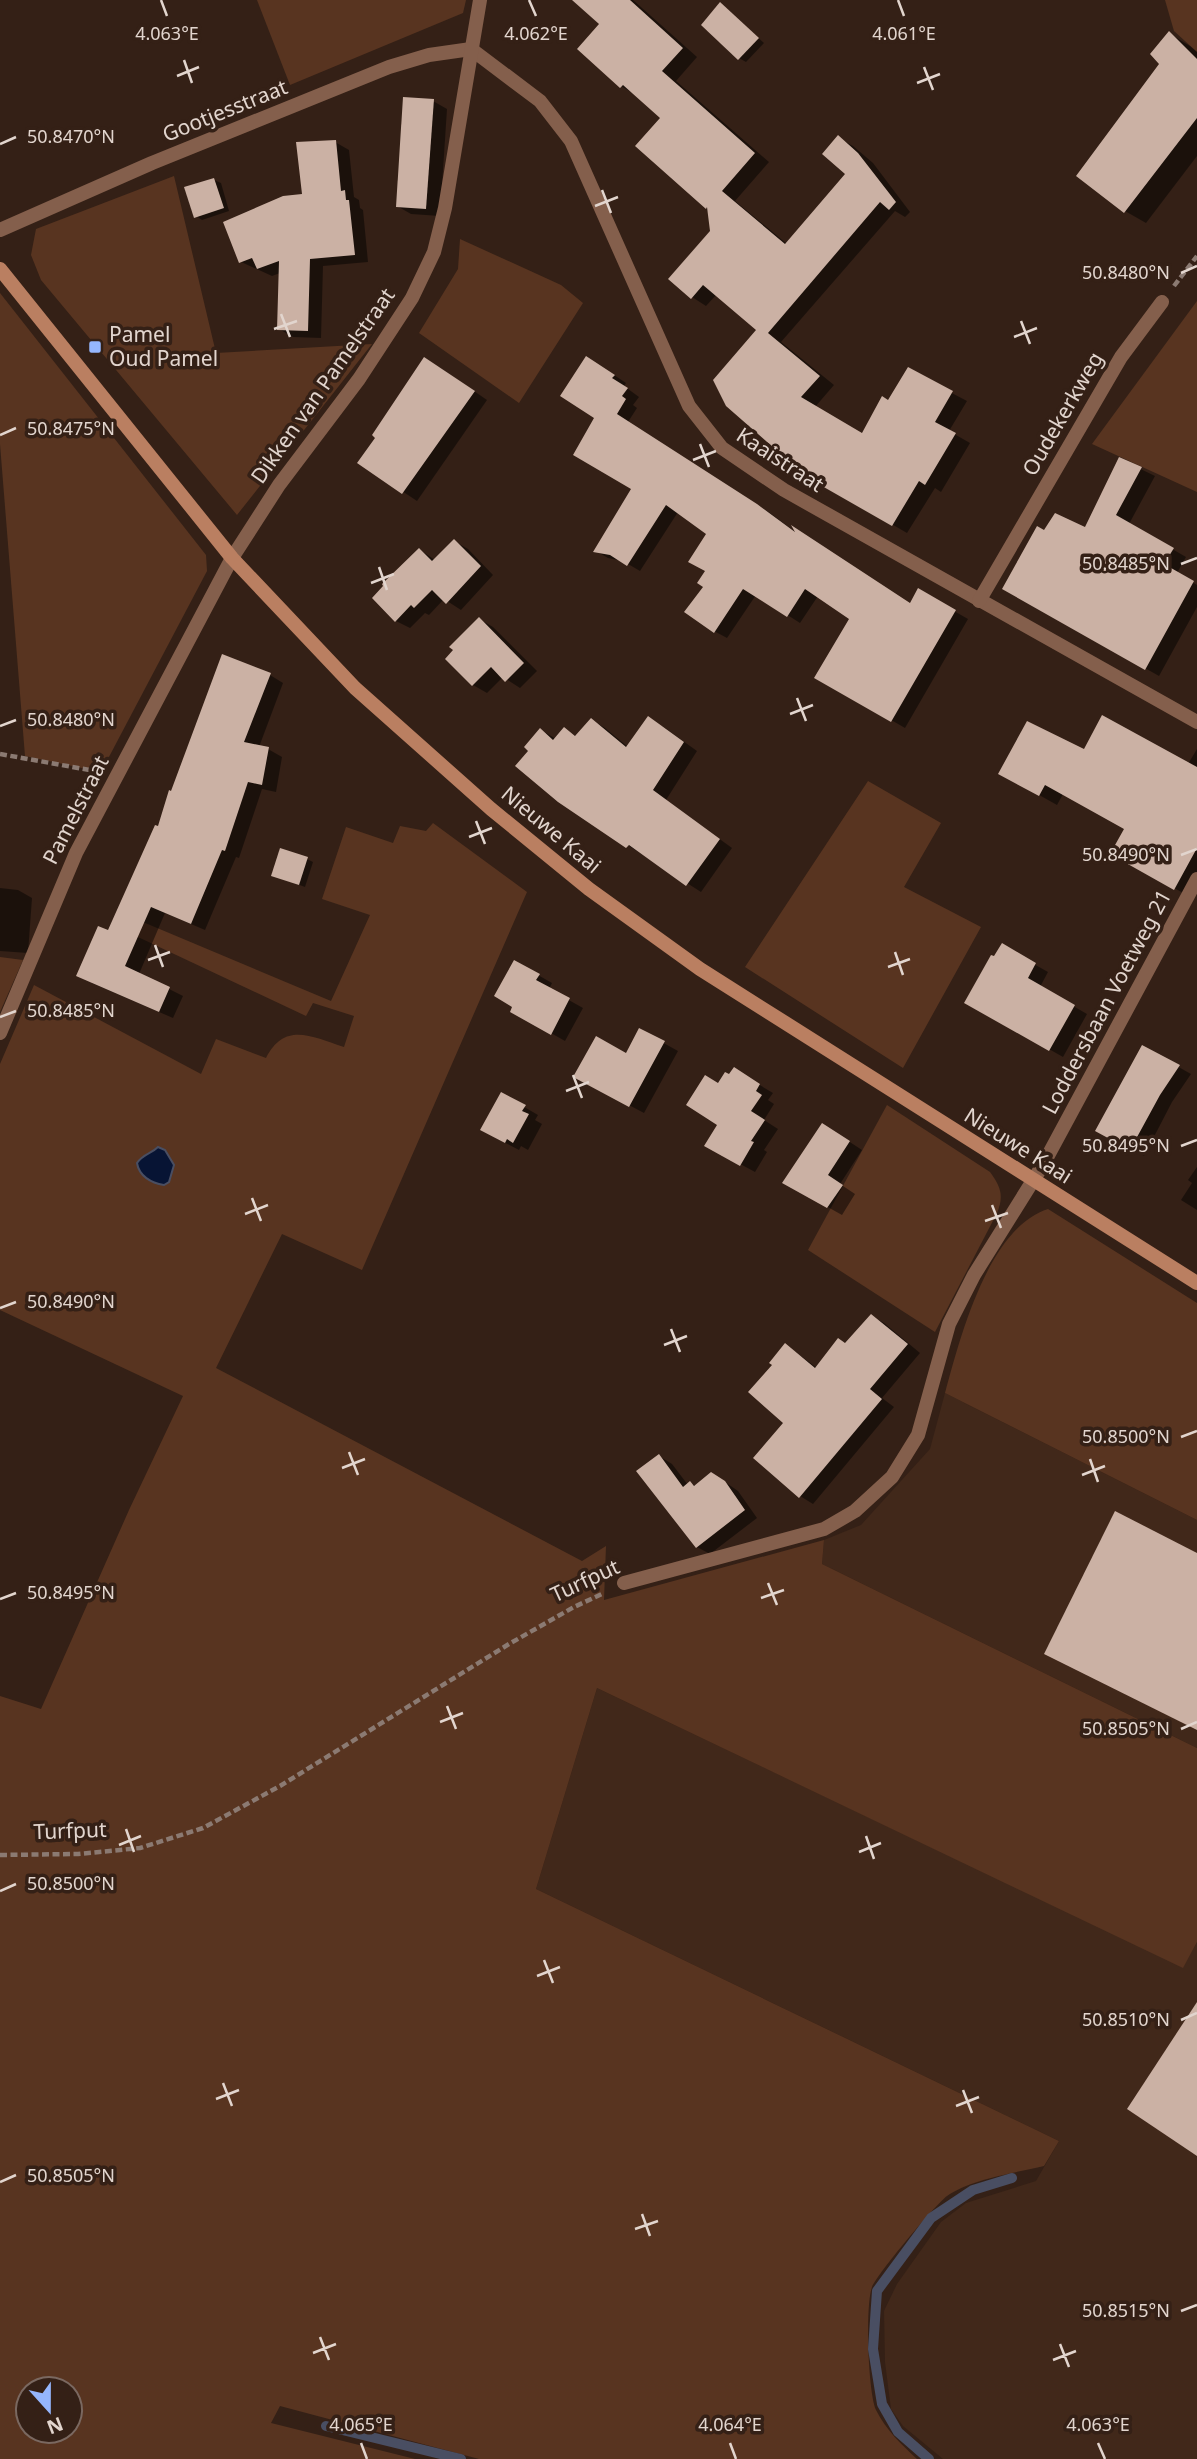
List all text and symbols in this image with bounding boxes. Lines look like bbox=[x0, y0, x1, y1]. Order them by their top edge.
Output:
text: 4.063°E bbox=[135, 21, 199, 45]
text: 4.062°E bbox=[504, 21, 568, 45]
text: 4.061°E bbox=[872, 21, 936, 45]
street label: Gootjesstraat bbox=[158, 72, 292, 148]
text: 50.8470°N bbox=[27, 124, 115, 148]
text: 50.8480°N bbox=[1082, 260, 1170, 284]
street label: Dikken van Pamelstraat bbox=[244, 282, 401, 489]
place label: Pamel Oud Pamel bbox=[109, 320, 218, 372]
marker: Pamel Oud Pamel bbox=[87, 339, 103, 355]
street label: Oudekerkweg bbox=[1015, 347, 1109, 480]
text: 50.8475°N bbox=[27, 416, 115, 440]
street label: Kaaistraat bbox=[731, 420, 830, 498]
text: 50.8485°N bbox=[1082, 551, 1170, 575]
text: 50.8480°N bbox=[27, 707, 115, 731]
street label: Pamelstraat bbox=[36, 750, 115, 869]
street label: Nieuwe Kaai bbox=[496, 779, 607, 879]
text: 50.8490°N bbox=[1082, 842, 1170, 866]
street label: Loddersbaan Voetweg 21 bbox=[1035, 885, 1177, 1119]
text: 50.8485°N bbox=[27, 998, 115, 1022]
street label: Nieuwe Kaai bbox=[959, 1101, 1078, 1189]
text: 50.8495°N bbox=[1082, 1133, 1170, 1157]
text: 50.8490°N bbox=[27, 1289, 115, 1313]
text: 50.8500°N bbox=[1082, 1424, 1170, 1448]
street label: Turfput bbox=[546, 1552, 624, 1608]
text: 50.8495°N bbox=[27, 1580, 115, 1604]
text: 50.8505°N bbox=[1082, 1716, 1170, 1740]
street label: Turfput bbox=[33, 1815, 107, 1845]
text: 50.8500°N bbox=[27, 1871, 115, 1895]
text: 50.8510°N bbox=[1082, 2007, 1170, 2031]
text: 50.8505°N bbox=[27, 2163, 115, 2187]
text: 50.8515°N bbox=[1082, 2298, 1170, 2322]
north arrow bbox=[14, 2375, 84, 2445]
text: N bbox=[43, 2411, 67, 2441]
text: 4.065°E bbox=[329, 2412, 393, 2436]
text: 4.064°E bbox=[698, 2412, 762, 2436]
text: 4.063°E bbox=[1066, 2412, 1130, 2436]

